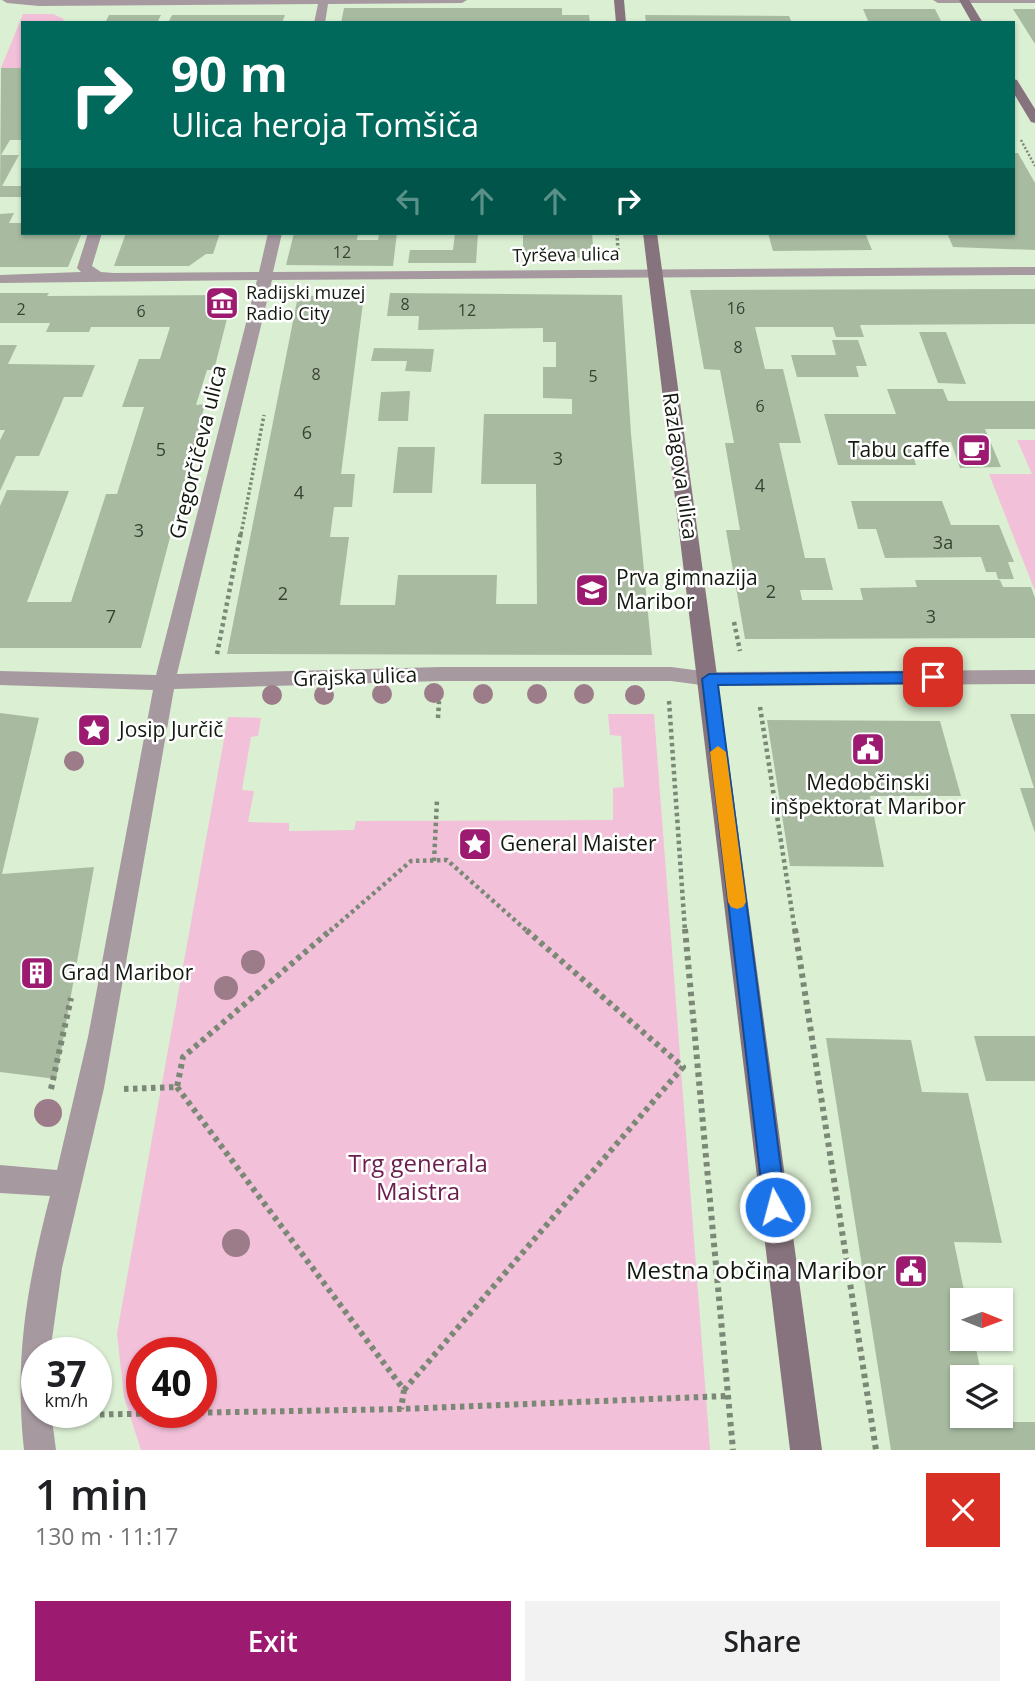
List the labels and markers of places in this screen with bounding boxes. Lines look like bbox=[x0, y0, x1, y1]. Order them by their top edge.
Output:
place label: Radijski muzej Radio City bbox=[246, 280, 365, 325]
museum icon: Radijski muzej Radio City bbox=[203, 284, 241, 322]
cafe icon: Tabu caffe bbox=[955, 431, 993, 469]
place label: Tabu caffe bbox=[848, 435, 950, 463]
place label: Prva gimnazija Maribor bbox=[616, 563, 758, 615]
school or university icon: Prva gimnazija Maribor bbox=[573, 571, 611, 609]
pin bbox=[903, 647, 963, 707]
place icon: Josip Jurčič bbox=[75, 711, 113, 749]
place label: Josip Jurčič bbox=[117, 715, 223, 743]
public building icon: Medobčinski inšpektorat Maribor bbox=[849, 730, 887, 768]
place label: Medobčinski inšpektorat Maribor bbox=[770, 768, 966, 820]
place icon: General Maister bbox=[456, 825, 494, 863]
place label: General Maister bbox=[500, 829, 657, 857]
building icon: Grad Maribor bbox=[18, 954, 56, 992]
place label: Grad Maribor bbox=[61, 958, 194, 986]
public building icon: Mestna občina Maribor bbox=[892, 1252, 930, 1290]
place label: Mestna občina Maribor bbox=[626, 1253, 886, 1286]

